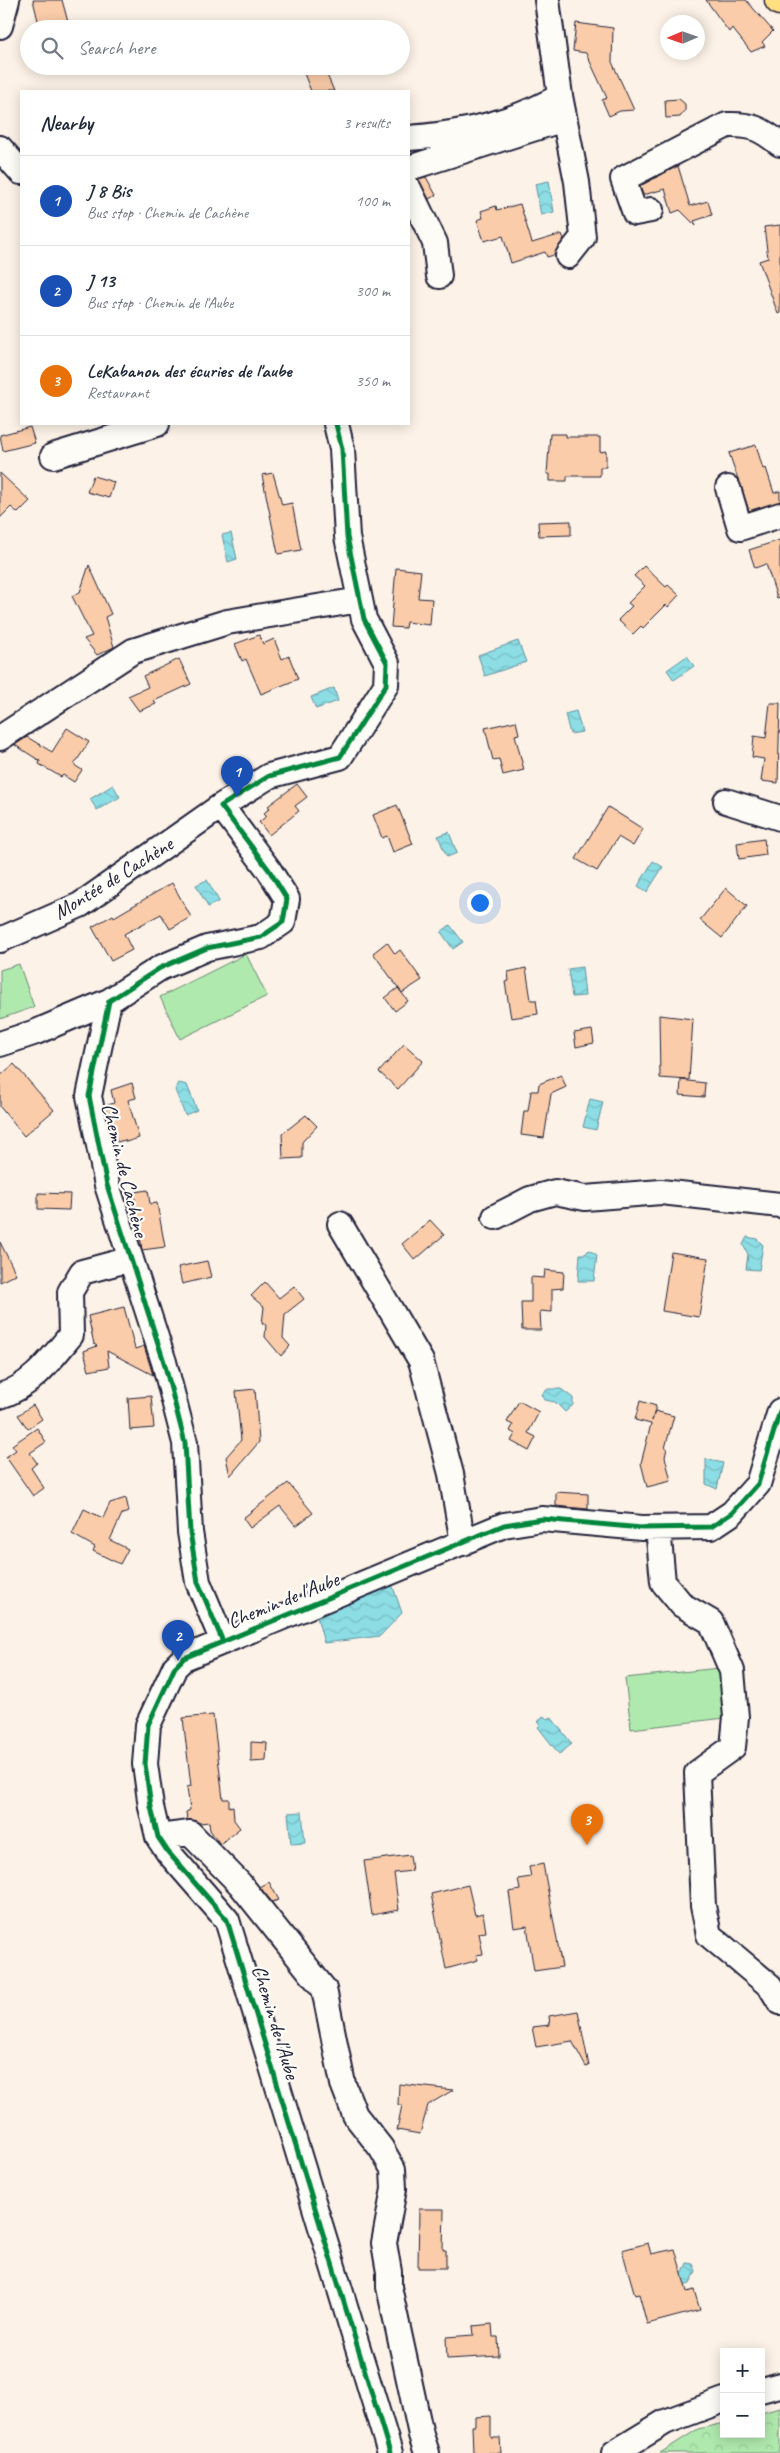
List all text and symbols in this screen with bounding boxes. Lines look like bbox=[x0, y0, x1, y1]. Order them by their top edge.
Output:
north arrow bbox=[660, 15, 705, 60]
search box bbox=[20, 20, 410, 75]
icon: search bbox=[38, 34, 66, 62]
text: Search here bbox=[78, 36, 155, 60]
text: Nearby bbox=[40, 110, 93, 136]
text: 3 results bbox=[343, 113, 390, 133]
text: J 8 Bis bbox=[87, 179, 131, 203]
text: 1 bbox=[52, 191, 60, 211]
text: 100 m bbox=[356, 191, 390, 211]
text: Bus stop · Chemin de Cachène bbox=[87, 203, 248, 223]
text: J 13 bbox=[87, 269, 115, 293]
text: 2 bbox=[52, 281, 60, 301]
text: 300 m bbox=[356, 281, 390, 301]
text: Bus stop · Chemin de l'Aube bbox=[87, 293, 234, 313]
text: LeKabanon des écuries de l'aube bbox=[87, 359, 292, 383]
text: 3 bbox=[52, 371, 60, 391]
text: 350 m bbox=[356, 371, 390, 391]
text: Restaurant bbox=[87, 383, 149, 403]
pin: 1 bbox=[221, 756, 253, 797]
street label: Montée de Cachène bbox=[48, 830, 180, 925]
your location bbox=[467, 890, 493, 916]
street label: Chemin de Cachène bbox=[96, 1100, 155, 1242]
street label: Chemin de l'Aube bbox=[224, 1565, 344, 1634]
pin: 2 bbox=[162, 1620, 194, 1661]
pin: 3 bbox=[571, 1804, 603, 1845]
street label: Chemin de l'Aube bbox=[246, 1962, 306, 2083]
map controls bbox=[720, 2348, 765, 2438]
button: + bbox=[720, 2348, 765, 2393]
button: − bbox=[720, 2393, 765, 2438]

